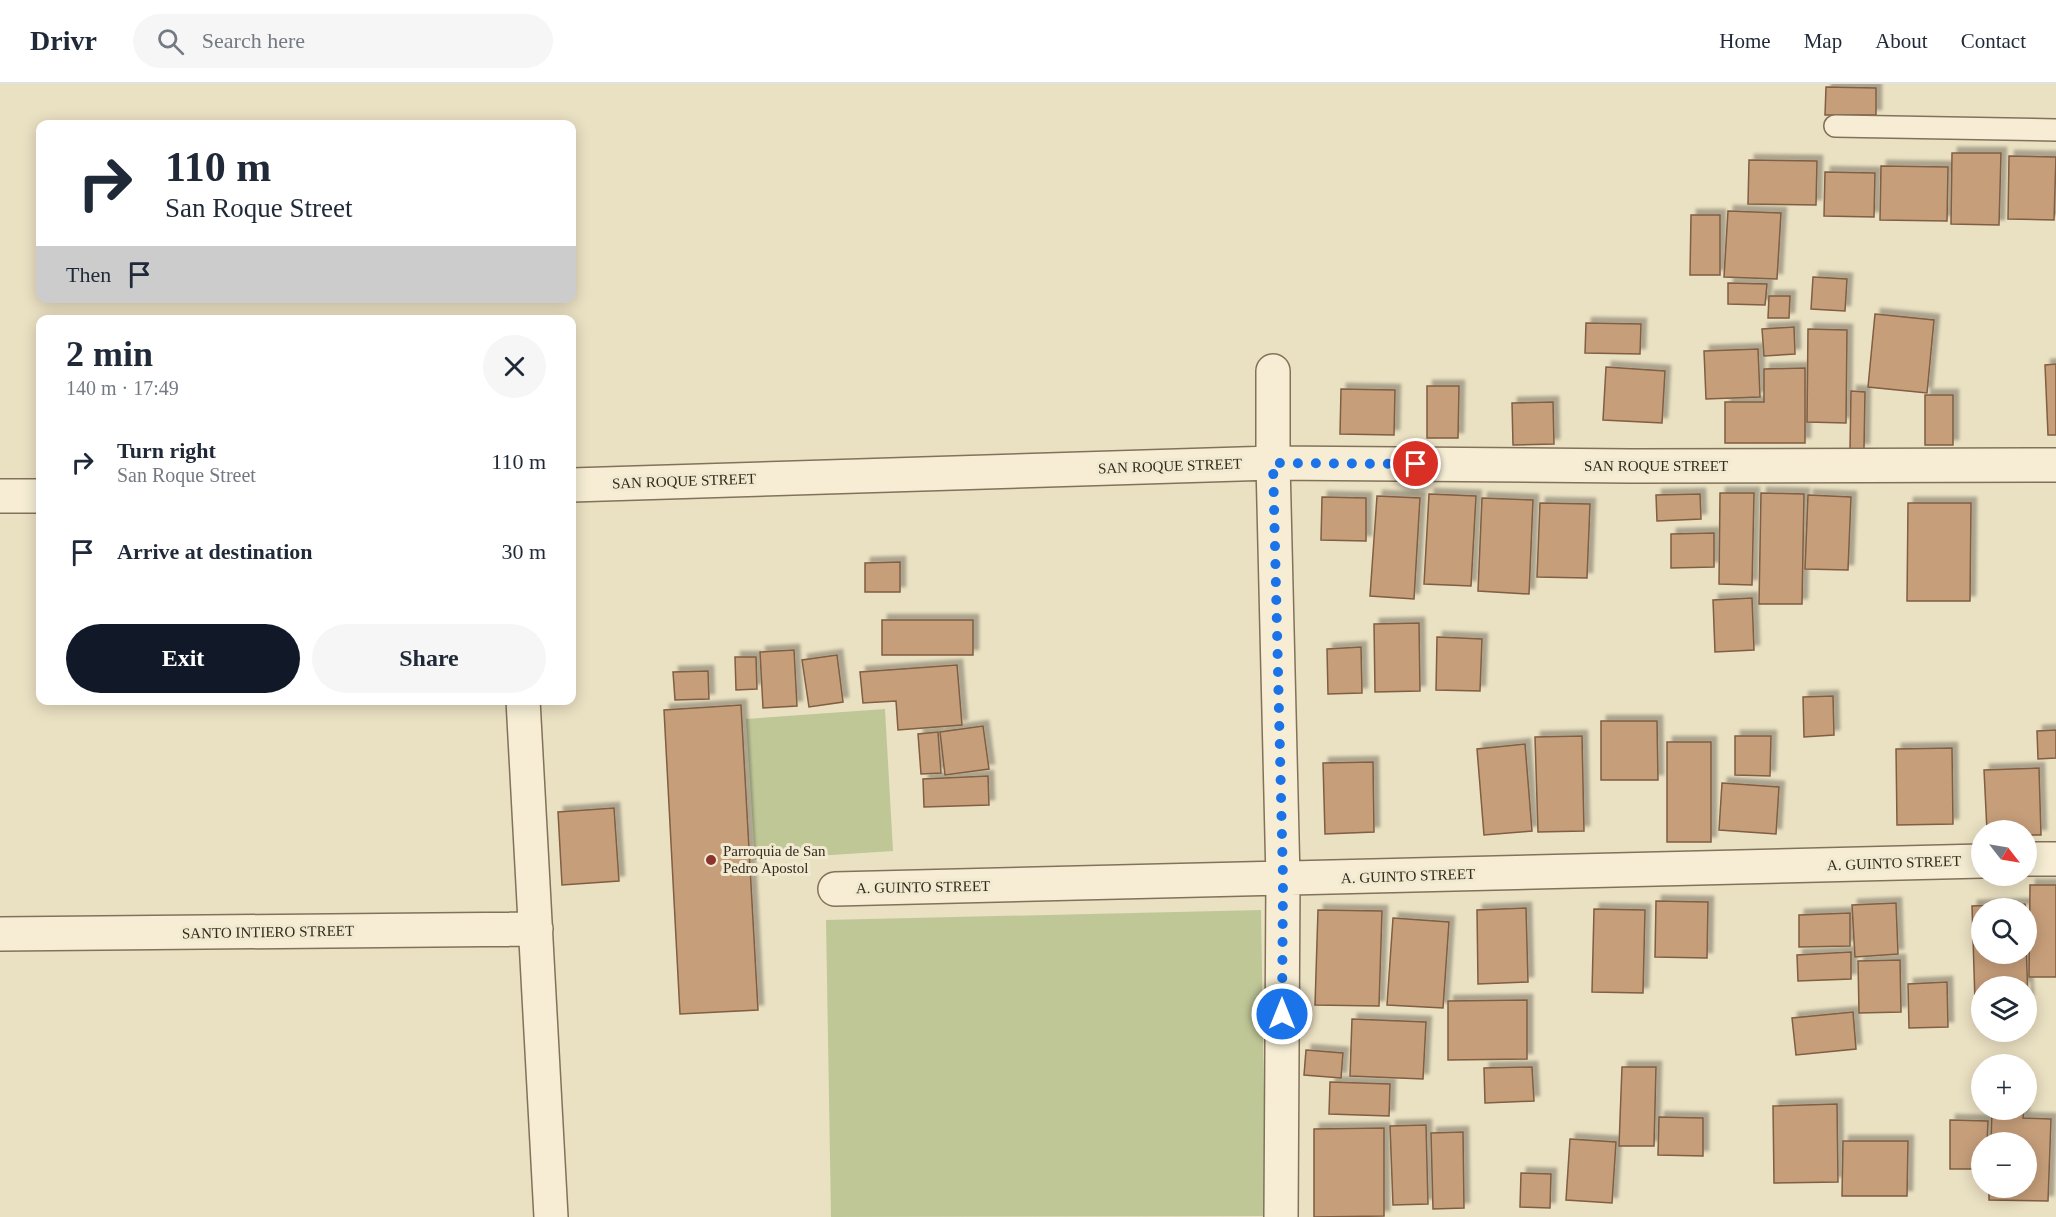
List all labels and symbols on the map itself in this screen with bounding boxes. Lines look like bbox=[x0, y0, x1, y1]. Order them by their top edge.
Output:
pin bbox=[1390, 438, 1441, 489]
street label: SAN ROQUE STREET bbox=[1098, 455, 1242, 477]
street label: SAN ROQUE STREET bbox=[1584, 458, 1728, 474]
street label: SAN ROQUE STREET bbox=[612, 470, 756, 492]
north arrow bbox=[1971, 820, 2037, 886]
place label: Parroquia de San Pedro Apostol bbox=[723, 843, 826, 876]
marker: Parroquia de San Pedro Apostol bbox=[704, 853, 718, 867]
street label: A. GUINTO STREET bbox=[1827, 853, 1961, 873]
street label: A. GUINTO STREET bbox=[1341, 866, 1475, 886]
street label: A. GUINTO STREET bbox=[856, 878, 990, 896]
street label: SANTO INTIERO STREET bbox=[182, 922, 354, 942]
position arrow bbox=[1250, 982, 1314, 1046]

